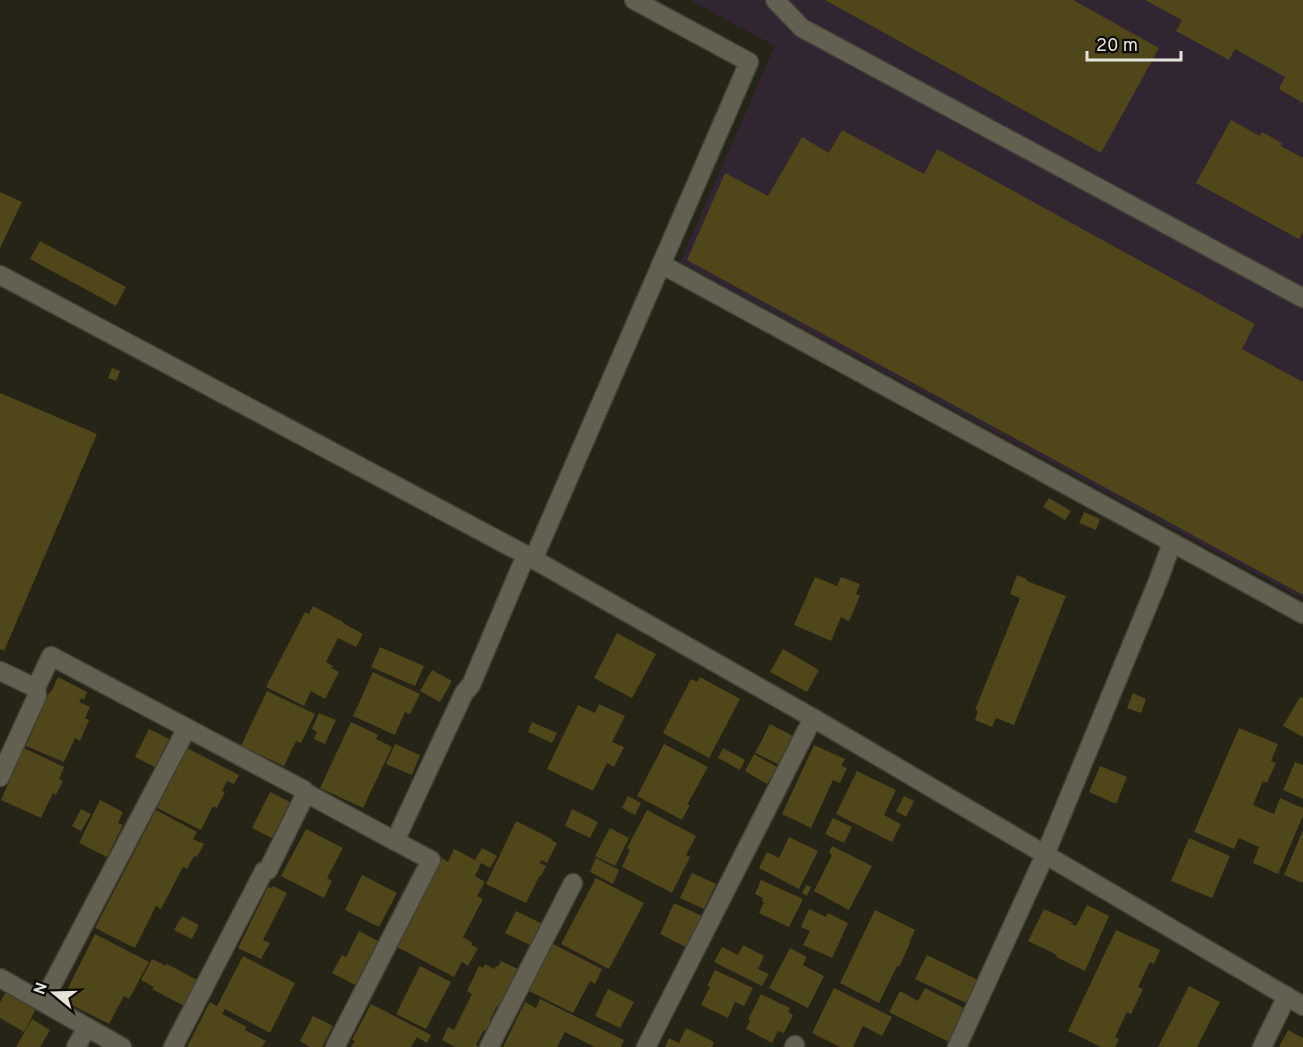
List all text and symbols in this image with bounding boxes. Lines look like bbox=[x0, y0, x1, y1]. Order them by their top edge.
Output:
scale bar bbox=[1087, 24, 1182, 62]
text: 20 m bbox=[1096, 35, 1138, 58]
north arrow bbox=[24, 963, 84, 1023]
text: N bbox=[30, 980, 53, 997]

